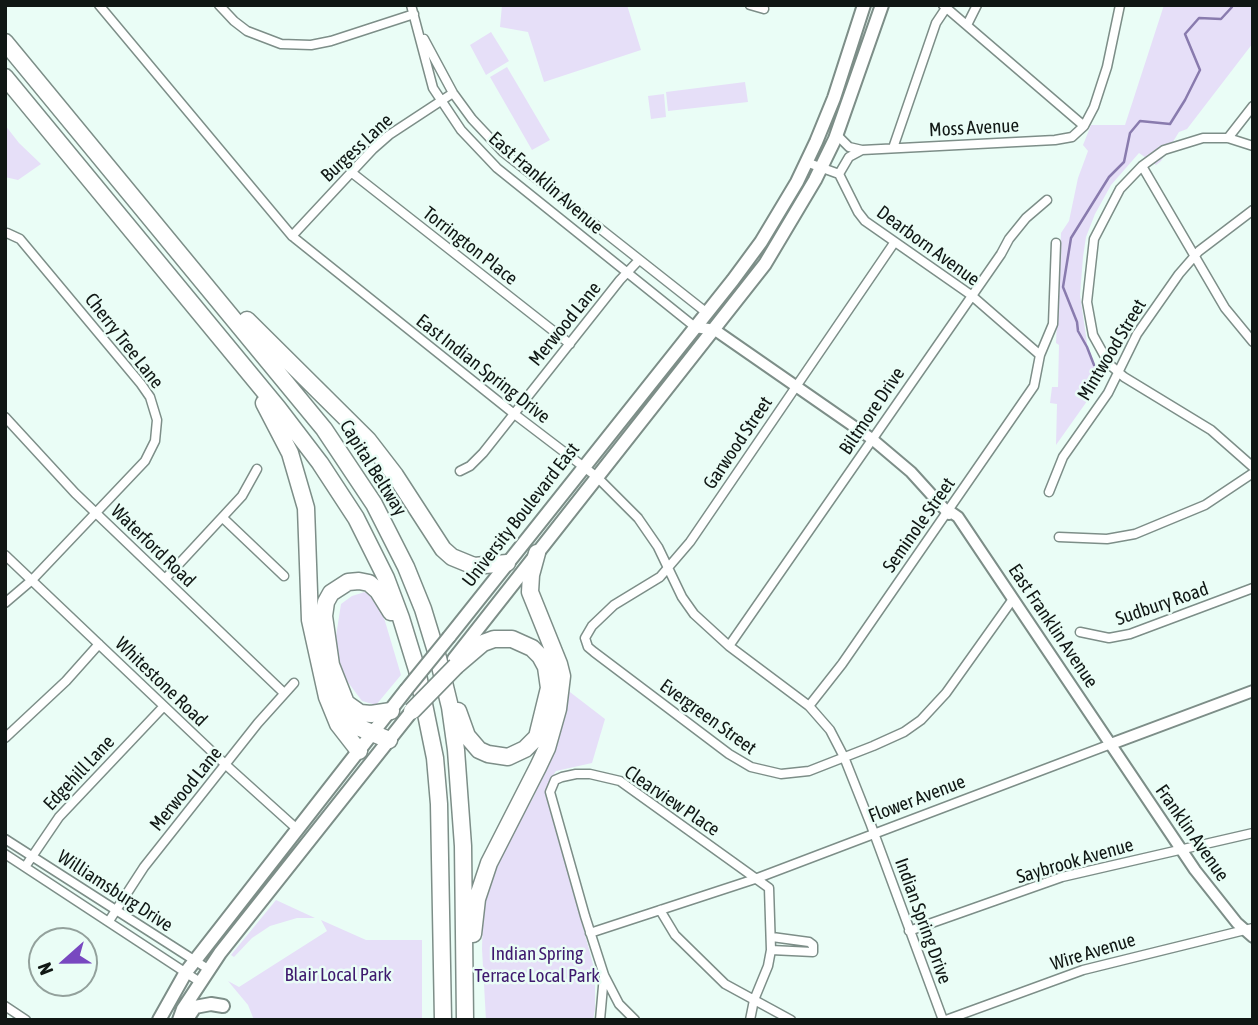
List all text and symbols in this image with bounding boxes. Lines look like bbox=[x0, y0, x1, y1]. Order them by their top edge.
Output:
street label: Burgess Lane bbox=[316, 109, 398, 187]
street label: Moss Avenue bbox=[928, 114, 1020, 142]
street label: East Franklin Avenue bbox=[484, 127, 608, 239]
street label: Dearborn Avenue bbox=[872, 201, 984, 291]
street label: Torrington Place bbox=[418, 202, 522, 290]
street label: Merwood Lane bbox=[524, 277, 606, 371]
street label: Cherry Tree Lane bbox=[80, 289, 168, 393]
street label: Mintwood Street bbox=[1073, 295, 1151, 405]
street label: East Indian Spring Drive bbox=[412, 310, 554, 428]
street label: Biltmore Drive bbox=[835, 363, 909, 459]
street label: Garwood Street bbox=[699, 392, 777, 494]
street label: Capital Beltway bbox=[335, 416, 411, 520]
street label: University Boulevard East bbox=[458, 438, 584, 592]
street label: Seminole Street bbox=[878, 473, 960, 577]
street label: Waterford Road bbox=[106, 500, 200, 592]
street label: East Franklin Avenue bbox=[1003, 560, 1103, 692]
street label: Sudbury Road bbox=[1113, 577, 1211, 631]
street label: Whitestone Road bbox=[110, 633, 212, 731]
street label: Evergreen Street bbox=[655, 674, 761, 760]
street label: Edgehill Lane bbox=[39, 731, 119, 815]
street label: Merwood Lane bbox=[145, 742, 227, 836]
street label: Clearview Place bbox=[620, 761, 724, 841]
street label: Flower Avenue bbox=[865, 770, 969, 828]
street label: Franklin Avenue bbox=[1150, 780, 1234, 886]
street label: Saybrook Avenue bbox=[1014, 833, 1136, 889]
street label: Williamsburg Drive bbox=[53, 845, 177, 937]
street label: Indian Spring Drive bbox=[890, 855, 956, 987]
north arrow bbox=[28, 927, 98, 997]
street label: Wire Avenue bbox=[1048, 928, 1138, 976]
park label: Indian Spring Terrace Local Park bbox=[474, 943, 600, 987]
text: N bbox=[33, 960, 58, 978]
park label: Blair Local Park bbox=[285, 964, 391, 986]

